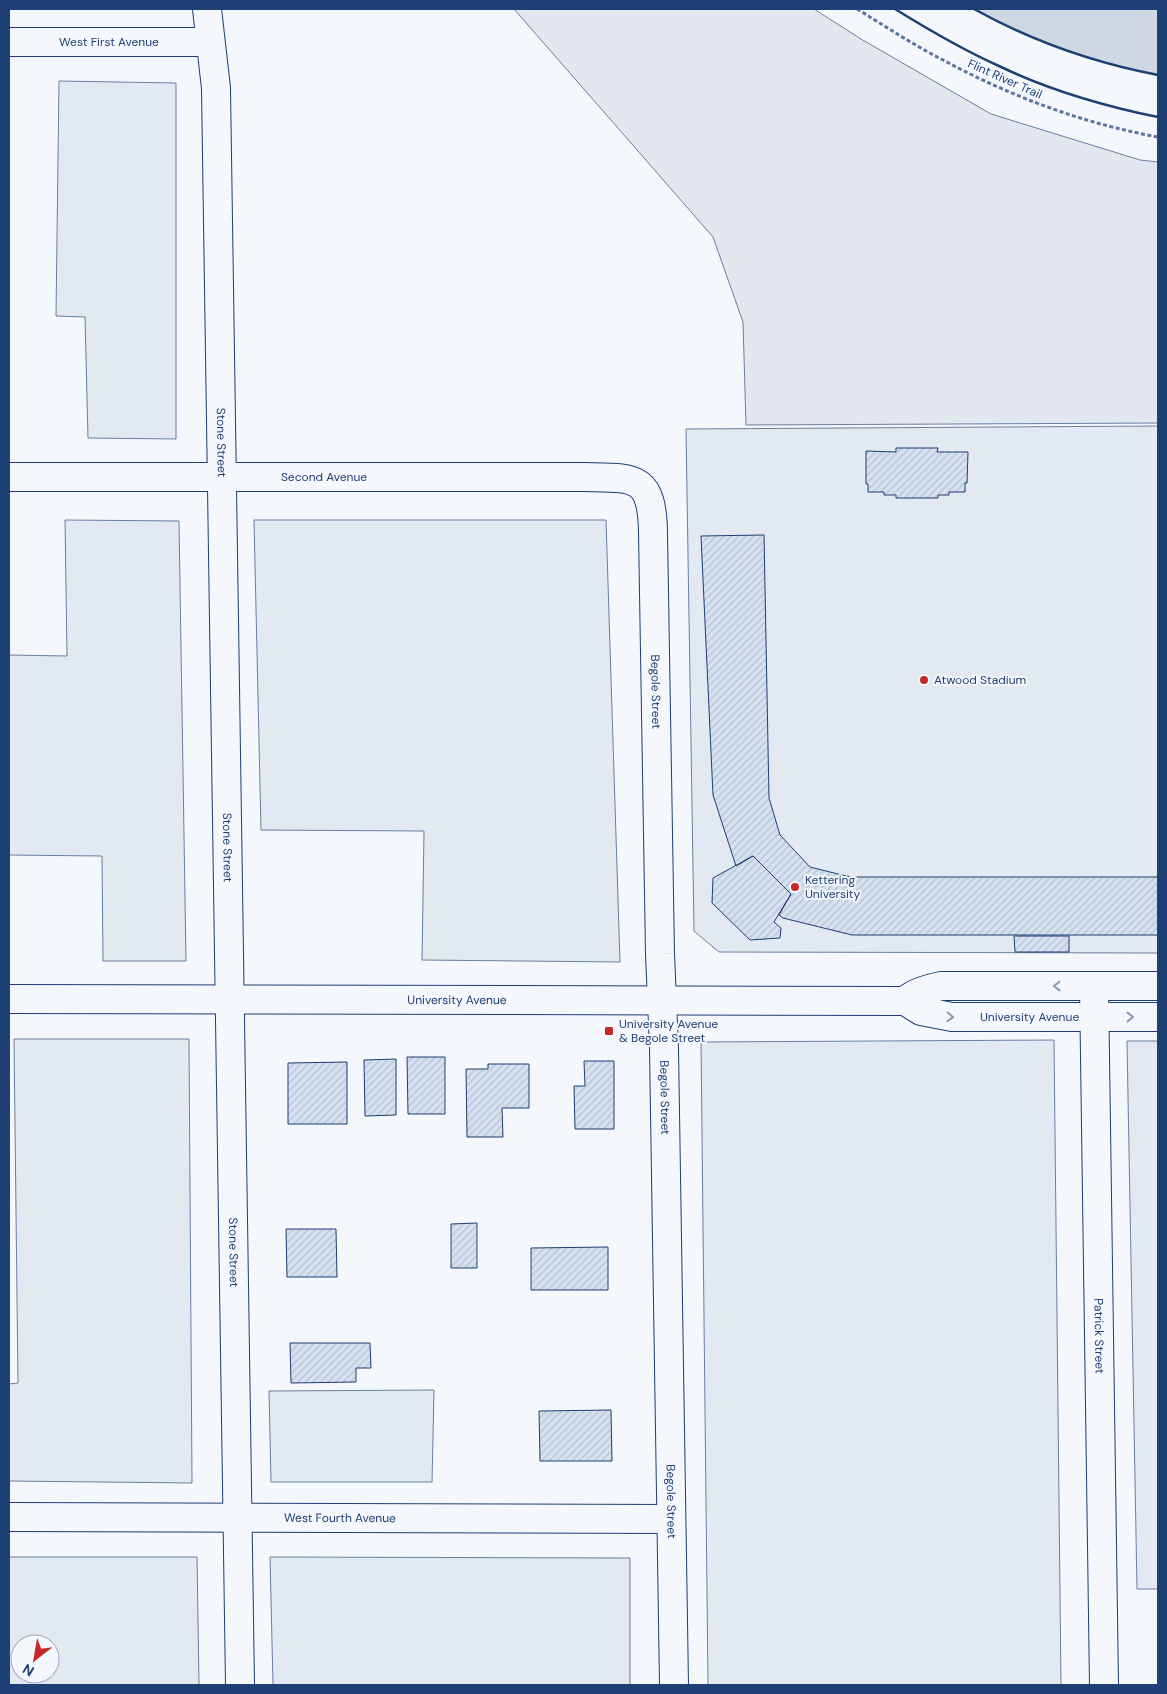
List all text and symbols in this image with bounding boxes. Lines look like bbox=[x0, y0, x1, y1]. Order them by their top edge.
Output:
street label: West First Avenue bbox=[59, 34, 159, 50]
street label: Flint River Trail bbox=[965, 55, 1045, 103]
street label: Stone Street bbox=[213, 408, 230, 478]
street label: Second Avenue bbox=[281, 469, 367, 485]
street label: Begole Street bbox=[647, 654, 664, 729]
place label: Atwood Stadium bbox=[934, 672, 1026, 688]
marker: Atwood Stadium bbox=[918, 674, 930, 686]
street label: Stone Street bbox=[219, 812, 236, 883]
place label: Kettering University bbox=[805, 872, 861, 902]
marker: Kettering University bbox=[789, 881, 801, 893]
one-way arrow bbox=[1053, 981, 1060, 991]
street label: University Avenue bbox=[407, 992, 507, 1008]
street label: University Avenue bbox=[980, 1009, 1079, 1025]
one-way arrow bbox=[946, 1011, 954, 1022]
one-way arrow bbox=[1126, 1012, 1134, 1022]
place label: University Avenue & Begole Street bbox=[619, 1016, 718, 1046]
marker: University Avenue & Begole Street bbox=[603, 1025, 615, 1037]
street label: Begole Street bbox=[656, 1060, 673, 1135]
street label: Stone Street bbox=[225, 1217, 242, 1288]
street label: Patrick Street bbox=[1090, 1298, 1108, 1374]
street label: Begole Street bbox=[663, 1464, 680, 1539]
street label: West Fourth Avenue bbox=[284, 1510, 396, 1526]
north arrow bbox=[10, 1634, 60, 1684]
text: N bbox=[19, 1660, 37, 1680]

